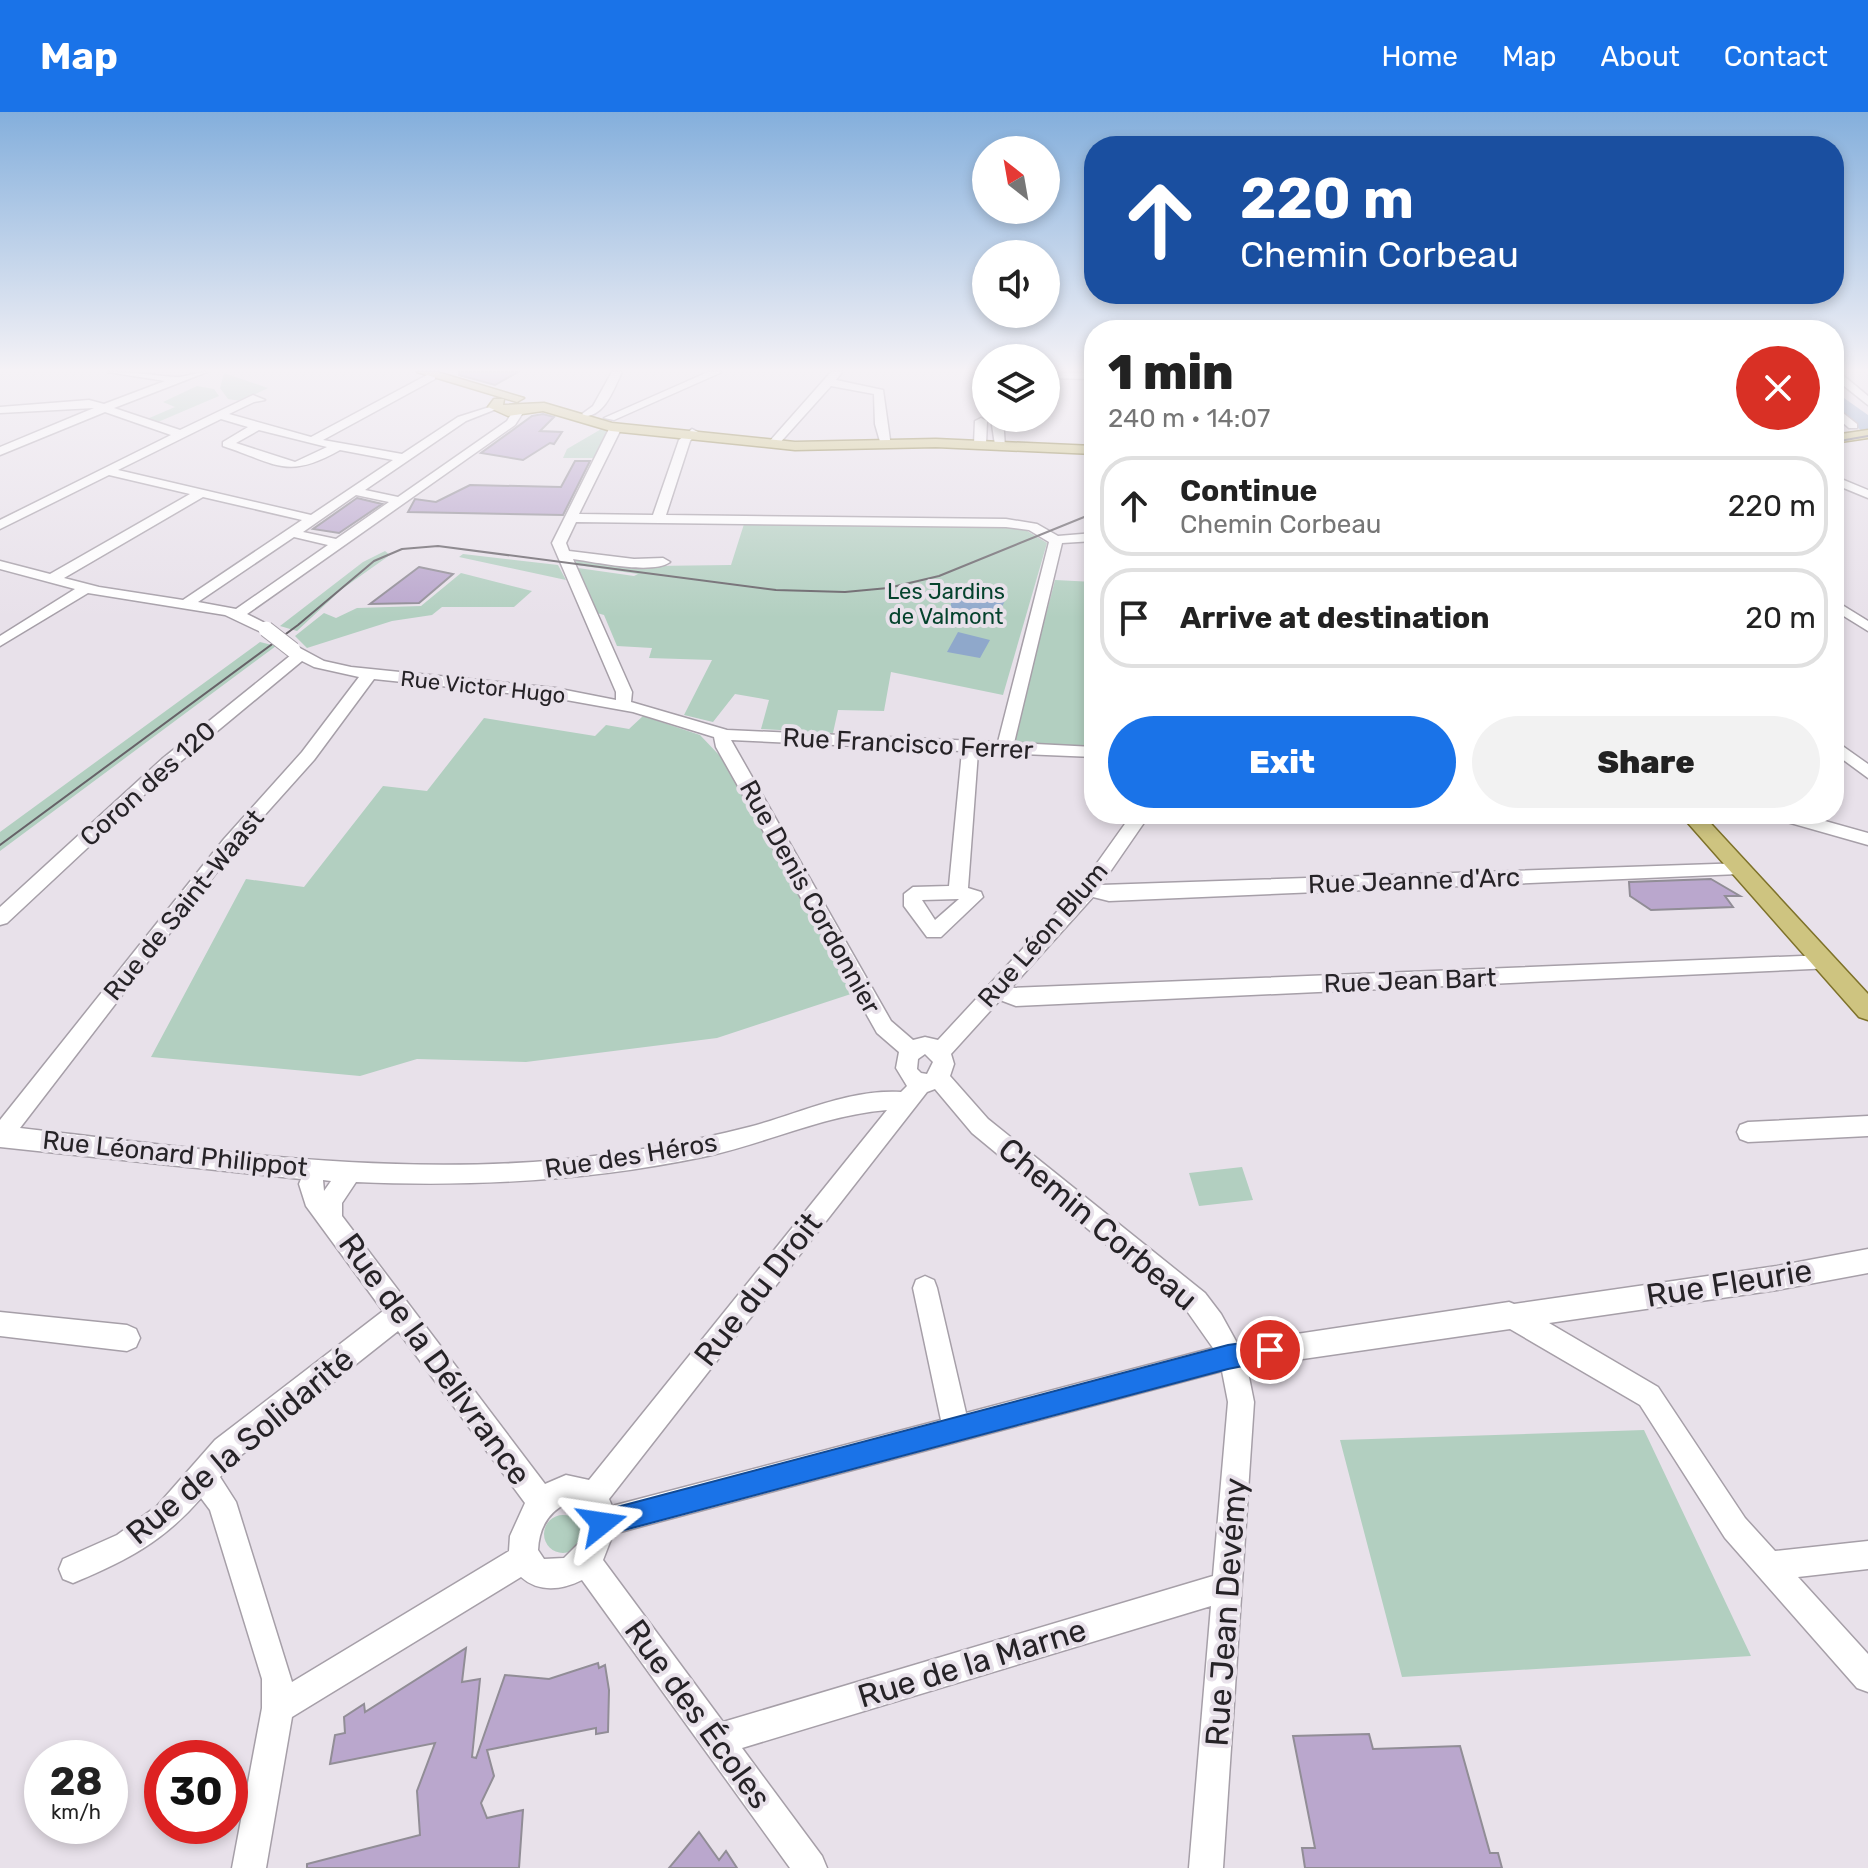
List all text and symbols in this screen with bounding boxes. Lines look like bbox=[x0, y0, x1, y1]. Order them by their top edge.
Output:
text: Map bbox=[40, 33, 118, 79]
text: Home bbox=[1381, 40, 1458, 73]
text: Map bbox=[1502, 40, 1556, 73]
text: About bbox=[1600, 40, 1680, 73]
text: Contact bbox=[1724, 40, 1828, 73]
north arrow bbox=[972, 136, 1060, 224]
map controls bbox=[972, 136, 1060, 432]
text: 220 m bbox=[1240, 166, 1414, 232]
icon: ahead bbox=[1108, 168, 1212, 272]
text: Chemin Corbeau bbox=[1240, 233, 1519, 276]
button: sound bbox=[972, 240, 1060, 328]
button: layers bbox=[972, 344, 1060, 432]
text: 1 min bbox=[1108, 344, 1234, 401]
button: close bbox=[1736, 346, 1820, 430]
text: 240 m · 14:07 bbox=[1108, 403, 1270, 434]
text: Continue bbox=[1180, 473, 1317, 509]
icon: ahead bbox=[1112, 484, 1156, 528]
text: 220 m bbox=[1728, 488, 1816, 524]
text: Chemin Corbeau bbox=[1180, 509, 1381, 540]
park label: Les Jardins de Valmont bbox=[887, 578, 1005, 630]
icon: arrive bbox=[1112, 596, 1156, 640]
text: Arrive at destination bbox=[1180, 600, 1490, 636]
text: 20 m bbox=[1745, 600, 1816, 636]
street label: Rue Victor Hugo bbox=[399, 665, 567, 709]
street label: Coron des 120 bbox=[74, 715, 222, 853]
button: Exit bbox=[1108, 716, 1456, 808]
button: Share bbox=[1472, 716, 1820, 808]
street label: Rue Francisco Ferrer bbox=[782, 722, 1034, 766]
street label: Rue Denis Cordonnier bbox=[733, 775, 887, 1019]
street label: Rue de Saint-Waast bbox=[97, 803, 271, 1007]
street label: Rue Léon Blum bbox=[972, 856, 1114, 1014]
street label: Rue Jeanne d'Arc bbox=[1307, 862, 1521, 900]
street label: Rue Jean Bart bbox=[1323, 962, 1497, 1000]
street label: Rue Léonard Philippot bbox=[41, 1125, 309, 1183]
street label: Rue des Héros bbox=[543, 1127, 719, 1185]
street label: Chemin Corbeau bbox=[991, 1130, 1205, 1318]
street label: Rue du Droit bbox=[686, 1205, 830, 1373]
street label: Rue de la Délivrance bbox=[331, 1226, 539, 1492]
street label: Rue Fleurie bbox=[1643, 1251, 1815, 1315]
pin bbox=[1236, 1316, 1304, 1384]
icon: arrive bbox=[1248, 1328, 1292, 1372]
street label: Rue de la Solidarité bbox=[119, 1340, 361, 1552]
street label: Rue Jean Devémy bbox=[1198, 1476, 1254, 1748]
position arrow bbox=[560, 1481, 644, 1565]
street label: Rue de la Marne bbox=[853, 1610, 1091, 1716]
street label: Rue des Écoles bbox=[617, 1612, 779, 1816]
speed limit sign: 30 bbox=[144, 1740, 248, 1844]
text: 28 bbox=[49, 1758, 103, 1805]
text: km/h bbox=[51, 1800, 101, 1824]

